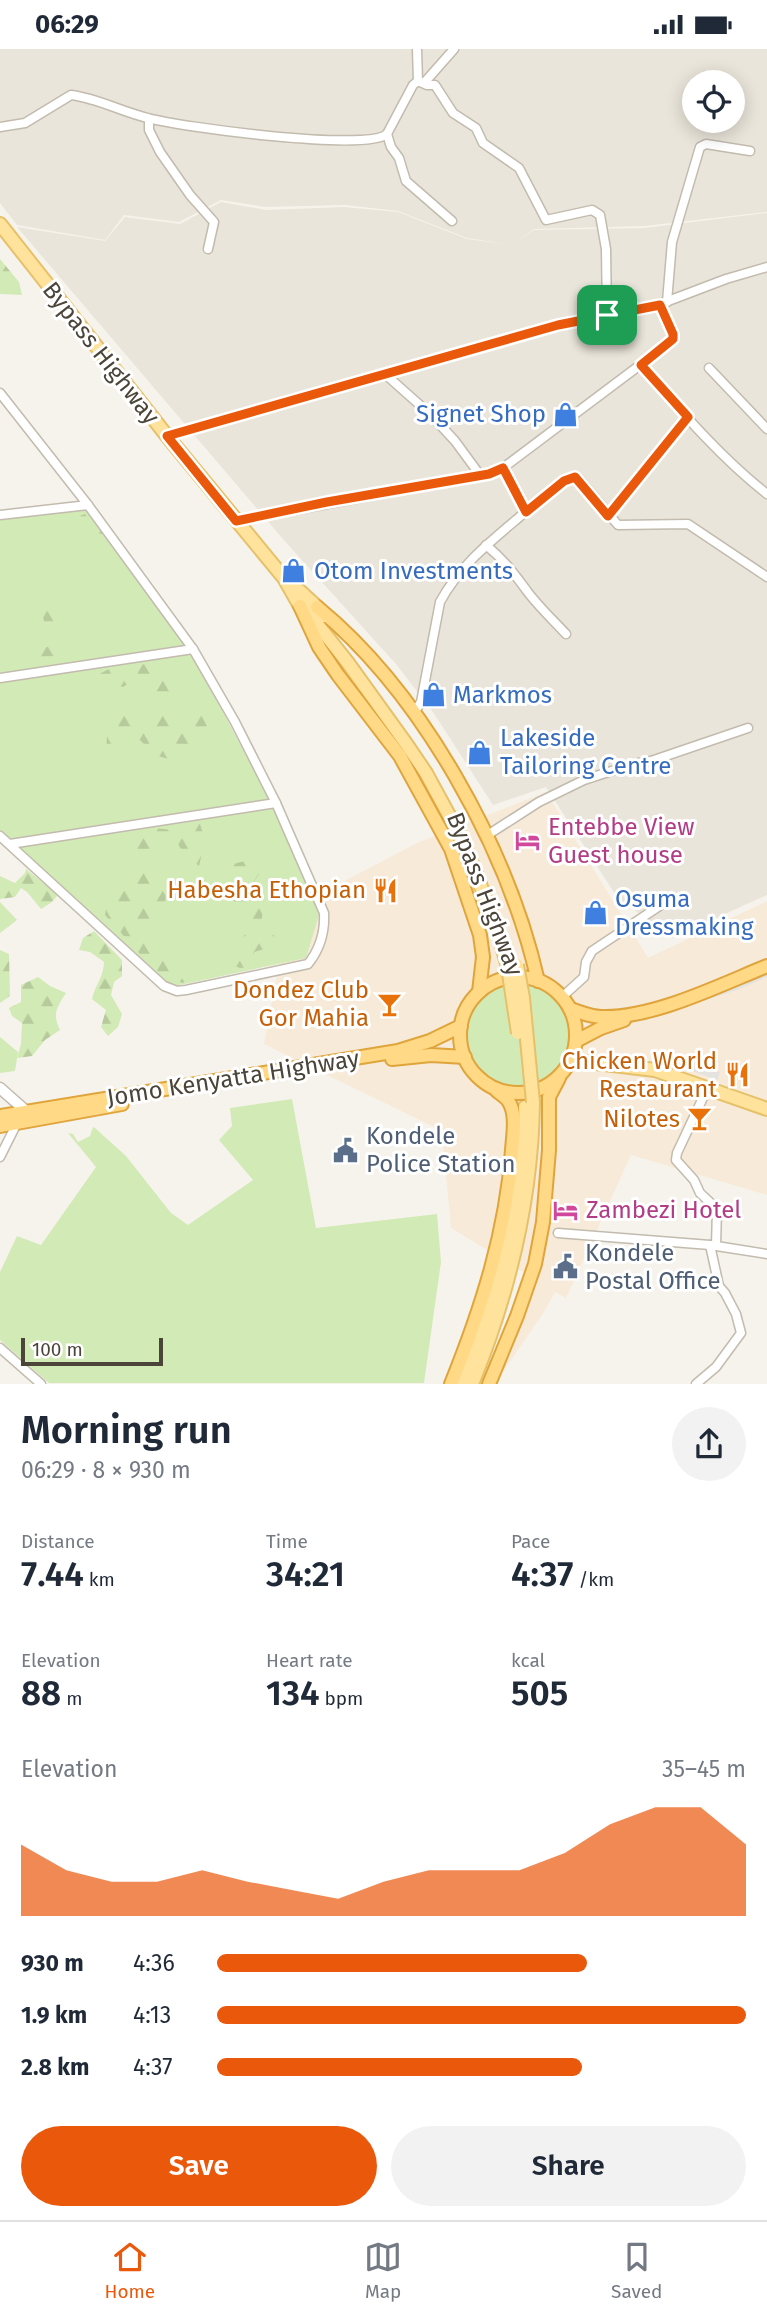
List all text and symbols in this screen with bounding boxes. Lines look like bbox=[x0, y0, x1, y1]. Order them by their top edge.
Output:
text: 06:29 bbox=[35, 9, 99, 40]
map controls bbox=[682, 70, 745, 133]
button: locate bbox=[682, 70, 745, 133]
street label: Bypass Highway bbox=[37, 276, 165, 430]
pin bbox=[577, 285, 637, 345]
icon: arrive bbox=[588, 296, 626, 334]
place label: Signet Shop bbox=[416, 400, 546, 428]
shop icon: Signet Shop bbox=[552, 400, 580, 428]
shop icon: Otom Investments bbox=[280, 557, 308, 585]
place label: Otom Investments bbox=[314, 557, 513, 585]
shop icon: Markmos bbox=[419, 681, 447, 709]
place label: Markmos bbox=[453, 681, 552, 709]
place label: Lakeside Tailoring Centre bbox=[500, 724, 671, 780]
shop icon: Lakeside Tailoring Centre bbox=[466, 738, 494, 766]
street label: Bypass Highway bbox=[441, 808, 529, 980]
place label: Entebbe View Guest house bbox=[548, 813, 694, 869]
hotel icon: Entebbe View Guest house bbox=[514, 827, 542, 855]
place label: Habesha Ethopian bbox=[167, 876, 366, 904]
restaurant icon: Habesha Ethopian bbox=[372, 876, 400, 904]
place label: Osuma Dressmaking bbox=[615, 885, 754, 941]
shop icon: Osuma Dressmaking bbox=[581, 899, 609, 927]
place label: Dondez Club Gor Mahia bbox=[233, 976, 369, 1032]
bar icon: Dondez Club Gor Mahia bbox=[375, 990, 403, 1018]
street label: Jomo Kenyatta Highway bbox=[105, 1044, 361, 1112]
place label: Chicken World Restaurant bbox=[562, 1047, 717, 1103]
restaurant icon: Chicken World Restaurant bbox=[723, 1061, 751, 1089]
place label: Nilotes bbox=[603, 1105, 680, 1133]
bar icon: Nilotes bbox=[686, 1105, 714, 1133]
place label: Kondele Police Station bbox=[366, 1122, 516, 1178]
public building icon: Kondele Police Station bbox=[332, 1136, 360, 1164]
hotel icon: Zambezi Hotel bbox=[552, 1196, 580, 1224]
place label: Zambezi Hotel bbox=[586, 1196, 741, 1224]
place label: Kondele Postal Office bbox=[585, 1239, 721, 1295]
public building icon: Kondele Postal Office bbox=[551, 1253, 579, 1281]
scale bar bbox=[21, 1335, 163, 1366]
text: 100 m bbox=[32, 1338, 83, 1361]
text: Morning run bbox=[21, 1407, 232, 1453]
button: share bbox=[672, 1407, 746, 1481]
text: 06:29 · 8 × 930 m bbox=[21, 1456, 191, 1484]
text: Distance bbox=[21, 1530, 95, 1553]
text: Time bbox=[266, 1530, 308, 1553]
text: Pace bbox=[511, 1530, 550, 1553]
text: 7.44 bbox=[21, 1553, 84, 1595]
text: 34:21 bbox=[266, 1553, 345, 1595]
text: 4:37 bbox=[511, 1553, 573, 1595]
text: km bbox=[84, 1568, 115, 1591]
text: /km bbox=[573, 1568, 614, 1591]
text: Elevation bbox=[21, 1649, 101, 1672]
text: Heart rate bbox=[266, 1649, 353, 1672]
text: kcal bbox=[511, 1649, 545, 1672]
text: 88 bbox=[21, 1672, 61, 1714]
text: 134 bbox=[266, 1672, 319, 1714]
text: 505 bbox=[511, 1672, 568, 1714]
text: m bbox=[61, 1687, 83, 1710]
text: bpm bbox=[319, 1687, 363, 1710]
text: Elevation bbox=[21, 1755, 117, 1783]
text: 35–45 m bbox=[662, 1755, 746, 1783]
text: 930 m bbox=[21, 1949, 84, 1977]
text: 4:36 bbox=[133, 1949, 175, 1977]
text: 1.9 km bbox=[21, 2001, 87, 2029]
text: 4:13 bbox=[133, 2001, 171, 2029]
text: 2.8 km bbox=[21, 2053, 89, 2081]
text: 4:37 bbox=[133, 2053, 173, 2081]
button: Save bbox=[21, 2126, 377, 2206]
button: Share bbox=[391, 2126, 746, 2206]
tab: Home bbox=[104, 2238, 155, 2303]
tab: Map bbox=[364, 2238, 402, 2303]
tab: Saved bbox=[611, 2238, 662, 2303]

